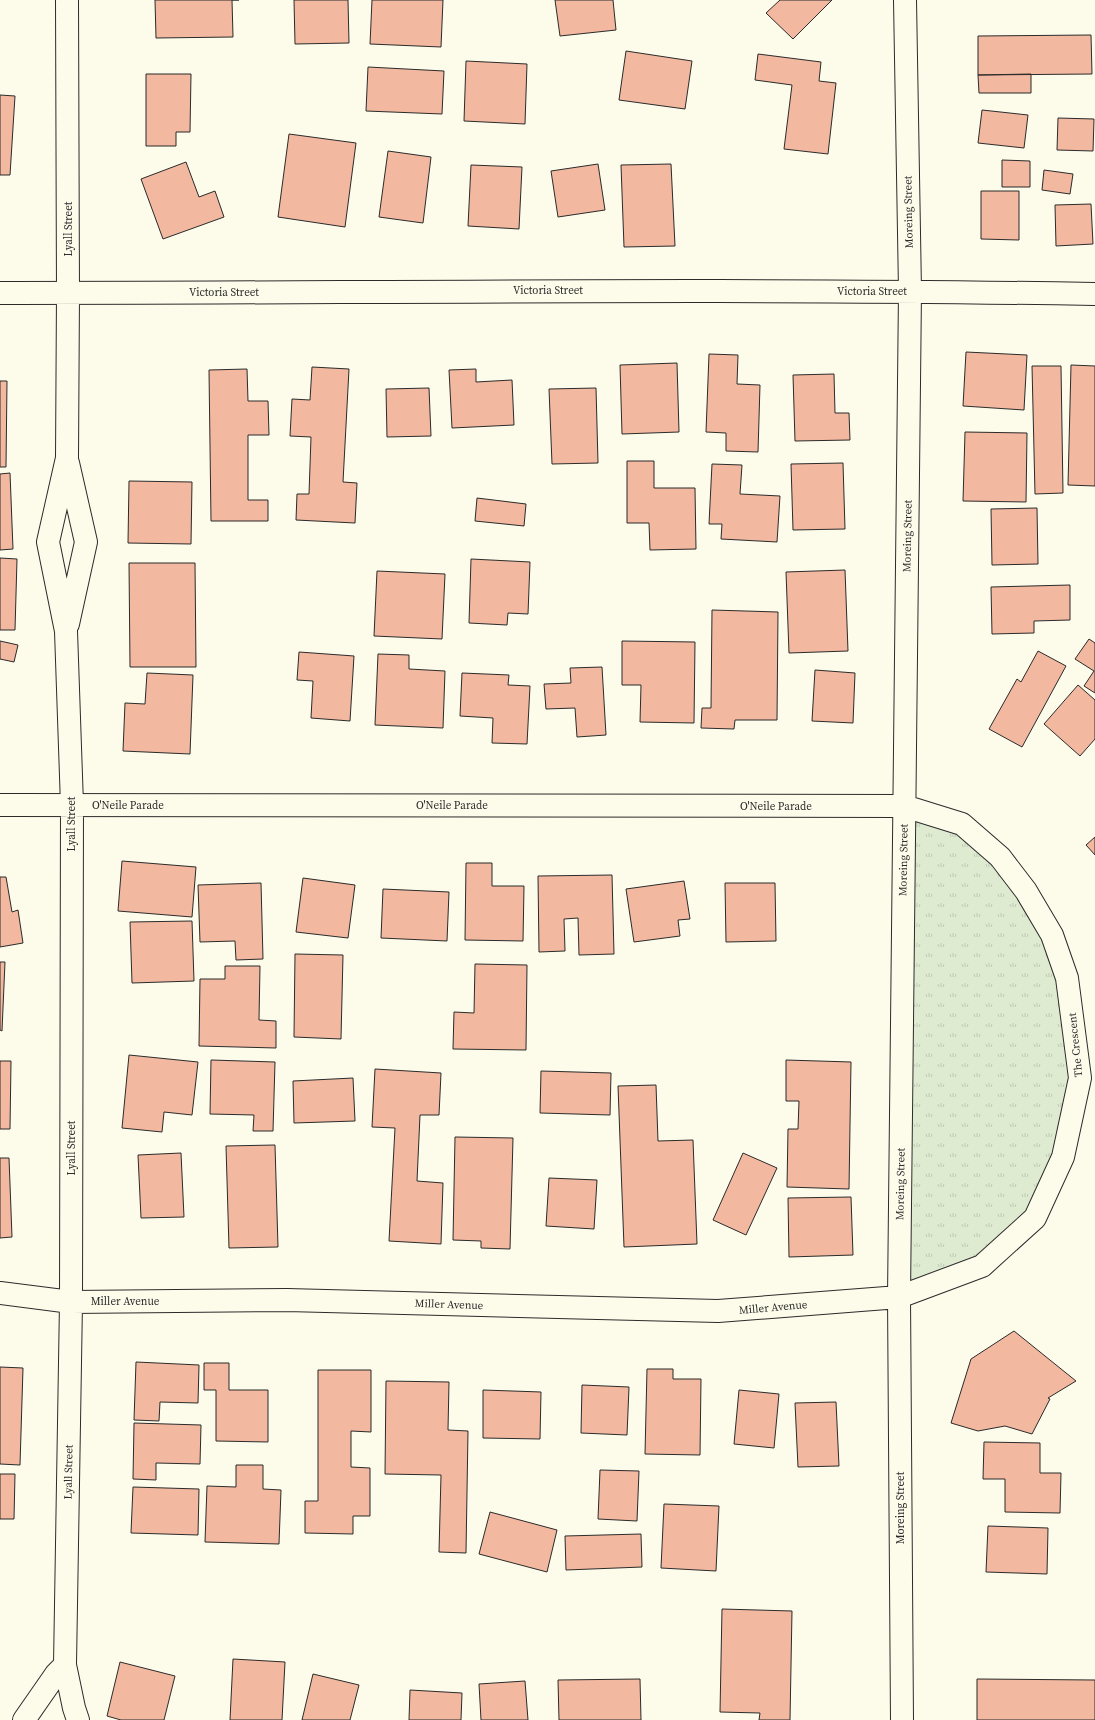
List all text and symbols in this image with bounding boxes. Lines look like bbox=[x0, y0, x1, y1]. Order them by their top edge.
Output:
street label: Moreing Street bbox=[900, 175, 917, 248]
street label: Lyall Street bbox=[61, 201, 76, 256]
street label: Victoria Street bbox=[513, 283, 583, 298]
street label: Victoria Street bbox=[837, 284, 907, 299]
street label: Victoria Street bbox=[189, 285, 259, 300]
street label: Moreing Street bbox=[899, 499, 916, 572]
street label: Lyall Street bbox=[64, 796, 79, 851]
street label: O'Neile Parade bbox=[92, 798, 164, 813]
street label: O'Neile Parade bbox=[416, 798, 488, 813]
street label: O'Neile Parade bbox=[740, 799, 812, 814]
street label: Moreing Street bbox=[895, 823, 912, 896]
street label: The Crescent bbox=[1065, 1012, 1086, 1078]
street label: Lyall Street bbox=[64, 1120, 79, 1175]
street label: Moreing Street bbox=[892, 1147, 909, 1220]
street label: Miller Avenue bbox=[91, 1294, 160, 1309]
street label: Miller Avenue bbox=[414, 1296, 484, 1313]
street label: Miller Avenue bbox=[738, 1297, 808, 1318]
street label: Lyall Street bbox=[61, 1444, 76, 1500]
street label: Moreing Street bbox=[893, 1471, 908, 1544]

